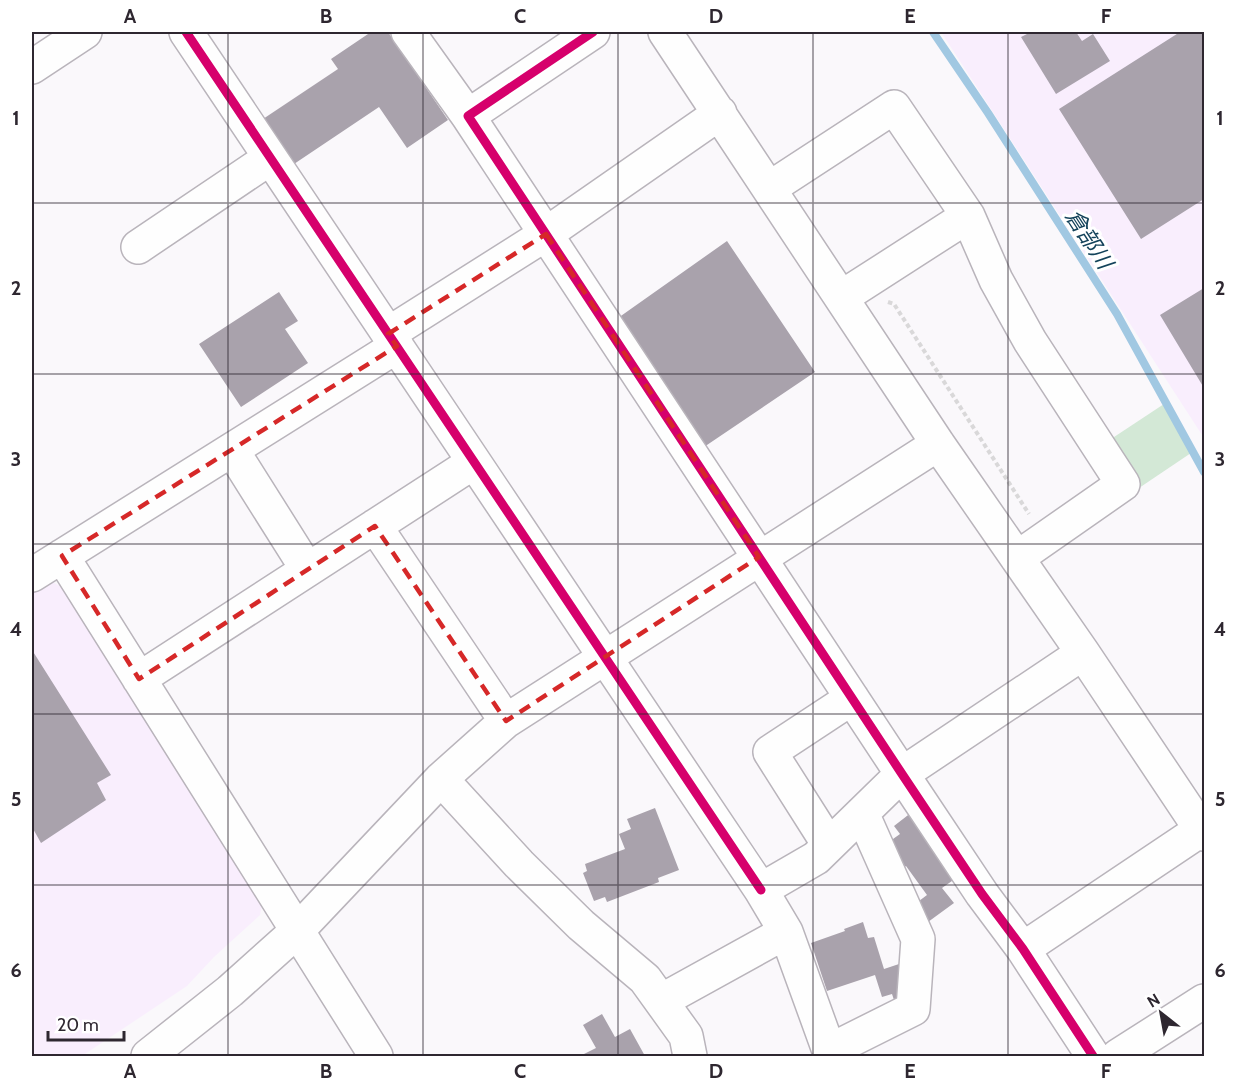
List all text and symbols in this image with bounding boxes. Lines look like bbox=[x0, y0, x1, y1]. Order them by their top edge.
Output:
text: A bbox=[124, 4, 137, 28]
text: B bbox=[320, 4, 332, 28]
text: C bbox=[514, 4, 526, 28]
text: D bbox=[709, 4, 723, 28]
text: E bbox=[904, 4, 916, 28]
text: F bbox=[1101, 4, 1112, 28]
text: 1 bbox=[12, 106, 20, 130]
text: 1 bbox=[1216, 106, 1224, 130]
water label: 倉部川 bbox=[1060, 204, 1119, 276]
text: 2 bbox=[11, 276, 21, 300]
text: 2 bbox=[1215, 276, 1225, 300]
text: 3 bbox=[11, 447, 21, 471]
text: 3 bbox=[1215, 447, 1225, 471]
text: 4 bbox=[10, 617, 22, 641]
text: 4 bbox=[1214, 617, 1226, 641]
text: 5 bbox=[11, 787, 21, 811]
text: 5 bbox=[1215, 787, 1225, 811]
text: 6 bbox=[10, 958, 22, 982]
text: 6 bbox=[1214, 958, 1226, 982]
north arrow bbox=[1131, 983, 1191, 1043]
text: N bbox=[1144, 990, 1163, 1012]
scale bar bbox=[48, 1004, 124, 1042]
text: 20 m bbox=[57, 1014, 99, 1036]
text: A bbox=[124, 1059, 137, 1083]
text: B bbox=[320, 1059, 332, 1083]
text: C bbox=[514, 1059, 526, 1083]
text: D bbox=[709, 1059, 723, 1083]
text: E bbox=[904, 1059, 916, 1083]
text: F bbox=[1101, 1059, 1112, 1083]

